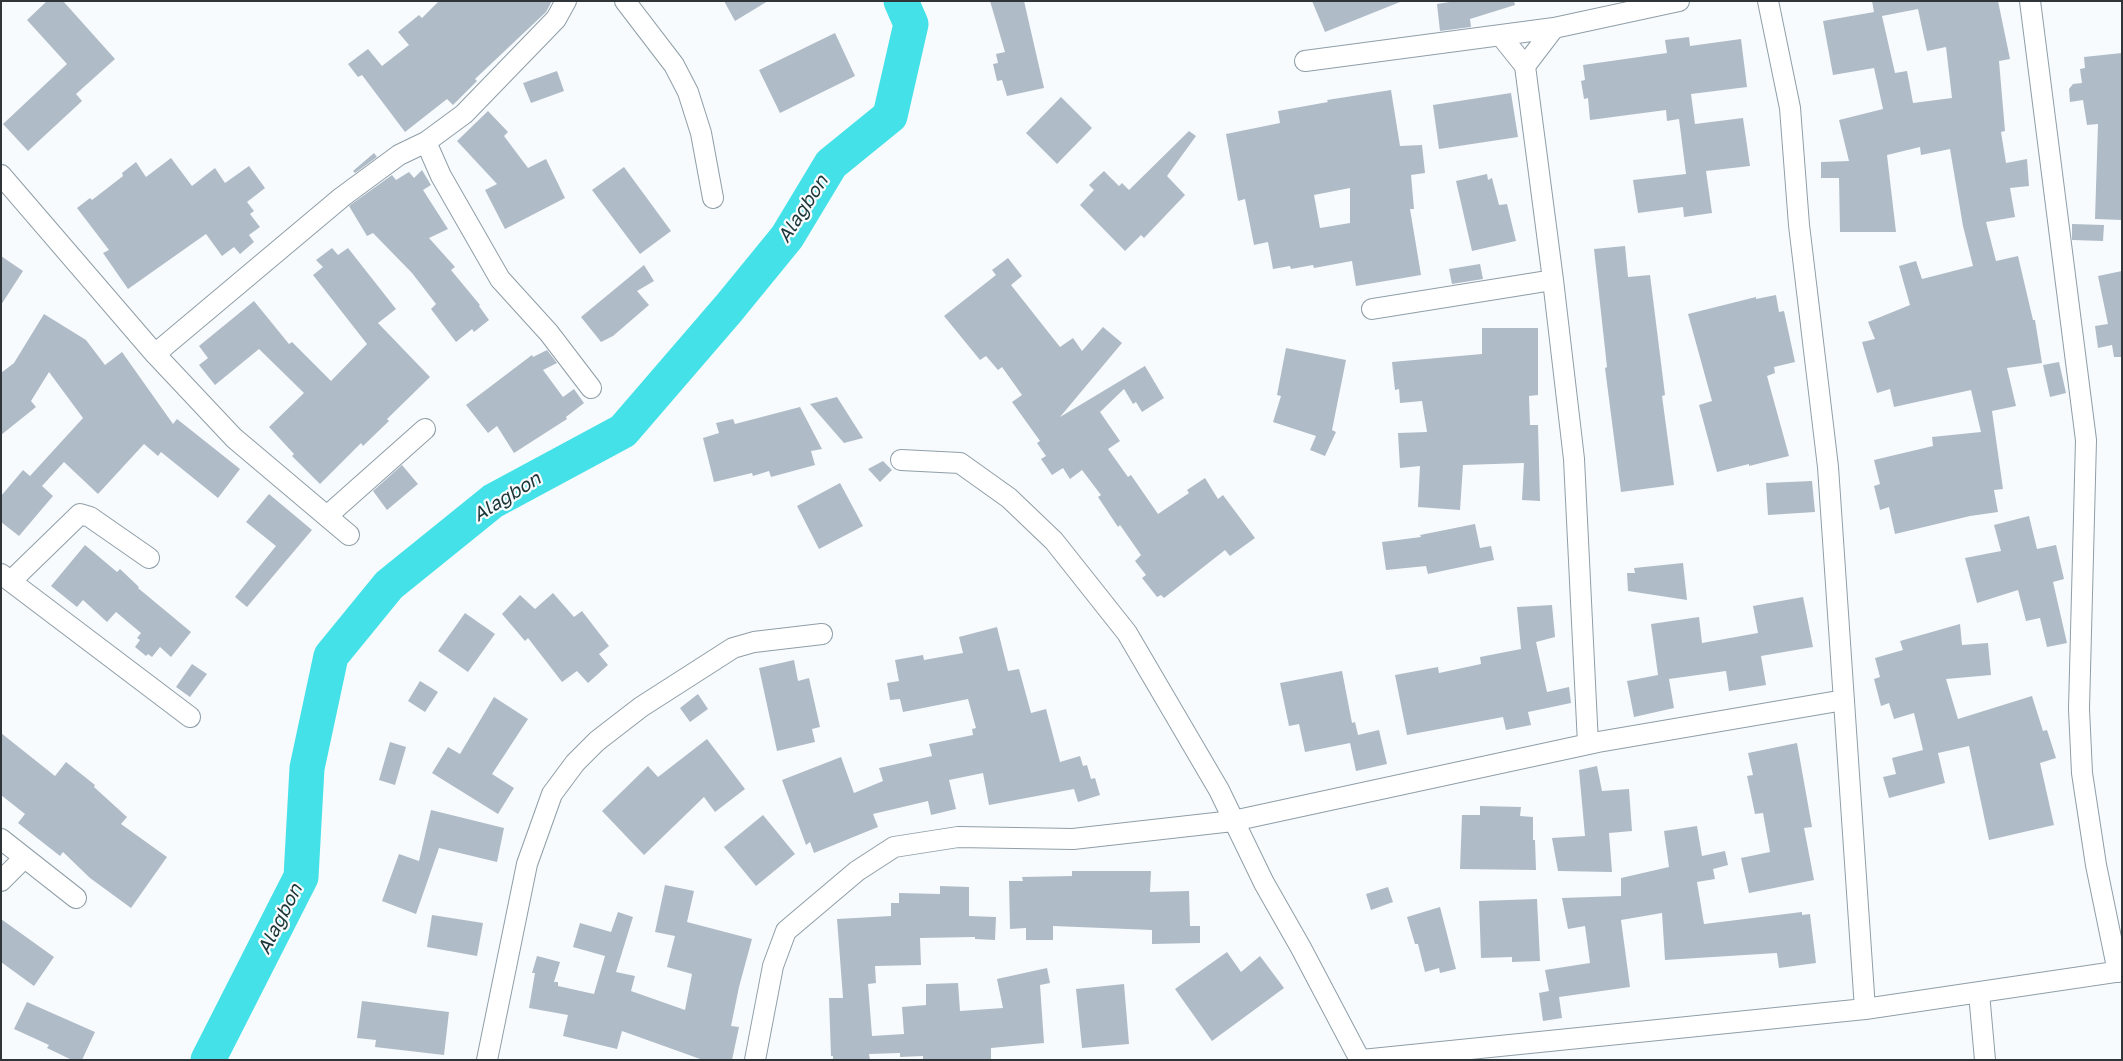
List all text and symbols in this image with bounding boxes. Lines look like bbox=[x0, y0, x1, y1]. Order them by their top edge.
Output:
water label: Alagbon bbox=[773, 171, 833, 247]
water label: Alagbon bbox=[469, 467, 545, 527]
water label: Alagbon bbox=[253, 880, 307, 958]

